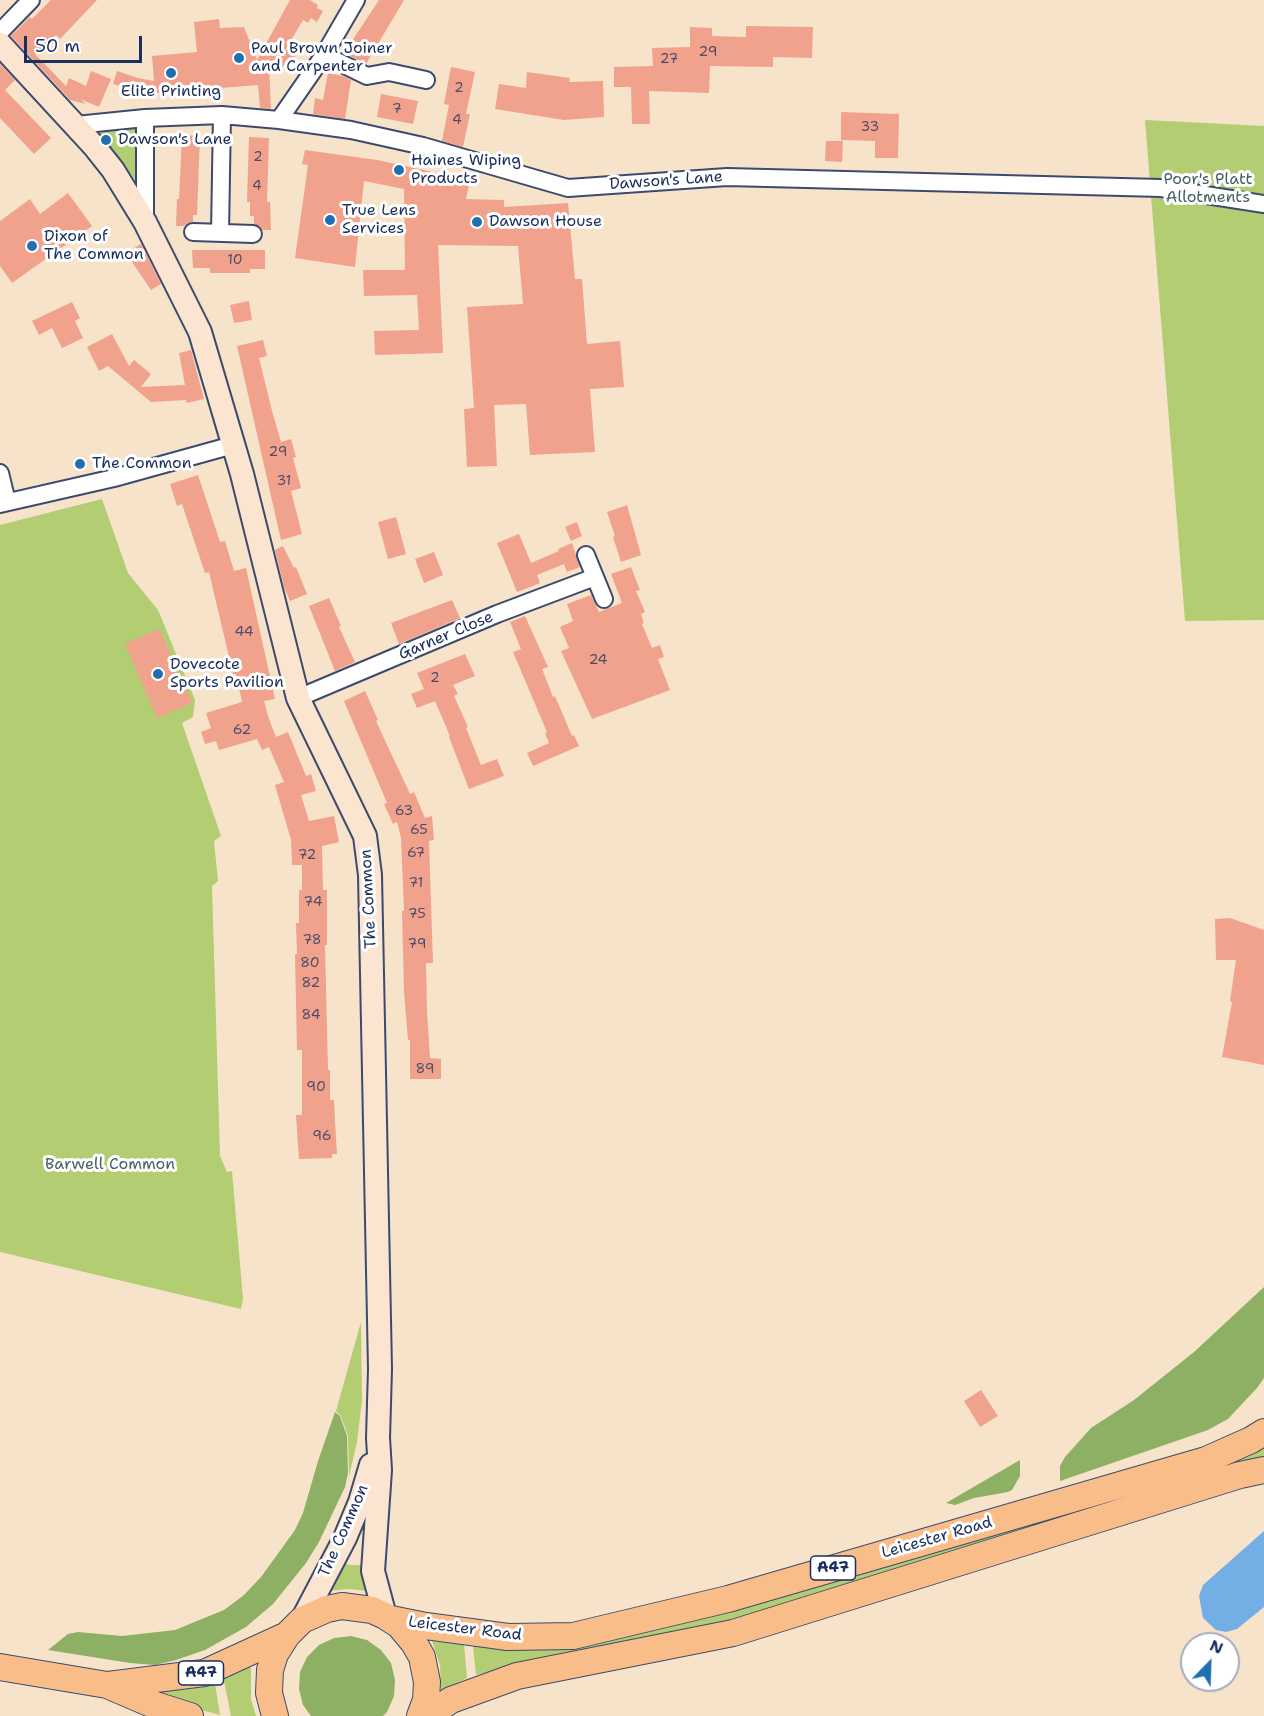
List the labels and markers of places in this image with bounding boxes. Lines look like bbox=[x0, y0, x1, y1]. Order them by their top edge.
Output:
place label: Paul Brown Joiner and Carpenter bbox=[251, 39, 393, 77]
marker: Paul Brown Joiner and Carpenter bbox=[232, 51, 246, 65]
marker: Elite Printing bbox=[164, 66, 178, 80]
place label: Elite Printing bbox=[121, 82, 221, 102]
place label: Dawson's Lane bbox=[118, 130, 232, 150]
marker: Dawson's Lane bbox=[99, 133, 113, 147]
place label: Haines Wiping Products bbox=[411, 151, 521, 189]
marker: Haines Wiping Products bbox=[392, 163, 406, 177]
place label: True Lens Services bbox=[342, 201, 416, 239]
place label: Dawson House bbox=[489, 212, 602, 232]
marker: True Lens Services bbox=[323, 213, 337, 227]
marker: Dawson House bbox=[470, 215, 484, 229]
place label: Dixon of The Common bbox=[44, 227, 144, 265]
marker: Dixon of The Common bbox=[25, 239, 39, 253]
place label: The Common bbox=[92, 454, 192, 474]
marker: The Common bbox=[73, 457, 87, 471]
place label: Dovecote Sports Pavilion bbox=[170, 655, 284, 693]
marker: Dovecote Sports Pavilion bbox=[151, 667, 165, 681]

